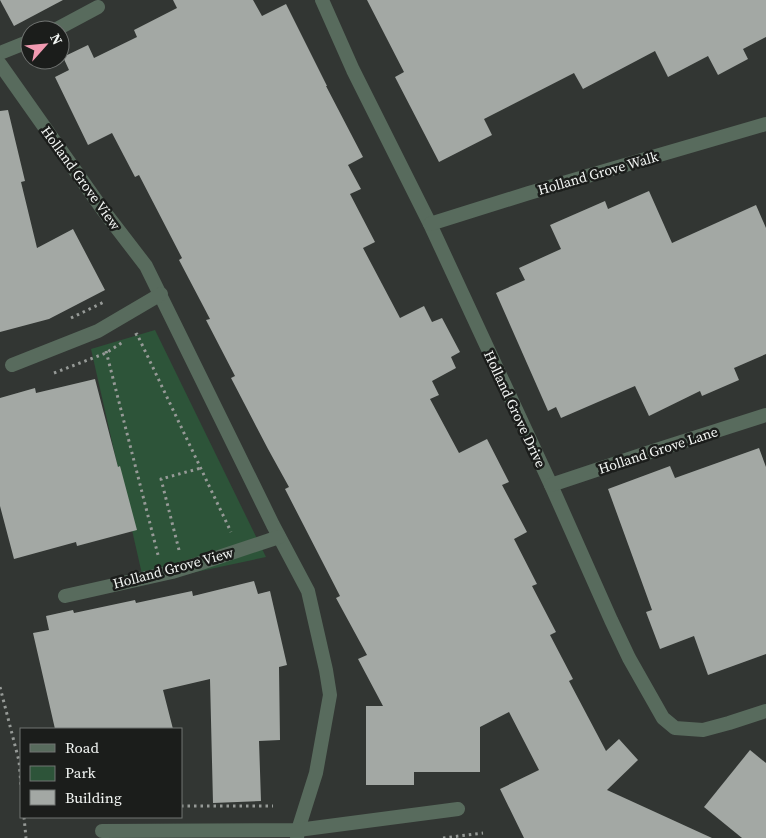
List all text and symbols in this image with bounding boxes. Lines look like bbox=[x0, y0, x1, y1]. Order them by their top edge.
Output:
north arrow bbox=[20, 20, 70, 70]
text: N bbox=[45, 30, 68, 48]
street label: Holland Grove View bbox=[36, 122, 126, 234]
street label: Holland Grove Walk bbox=[535, 146, 661, 200]
street label: Holland Grove Drive bbox=[479, 347, 551, 471]
street label: Holland Grove Lane bbox=[596, 421, 720, 479]
street label: Holland Grove View bbox=[111, 542, 236, 594]
legend bbox=[20, 728, 182, 818]
text: Road bbox=[65, 737, 99, 758]
text: Park bbox=[65, 762, 97, 783]
text: Building bbox=[65, 787, 122, 808]

